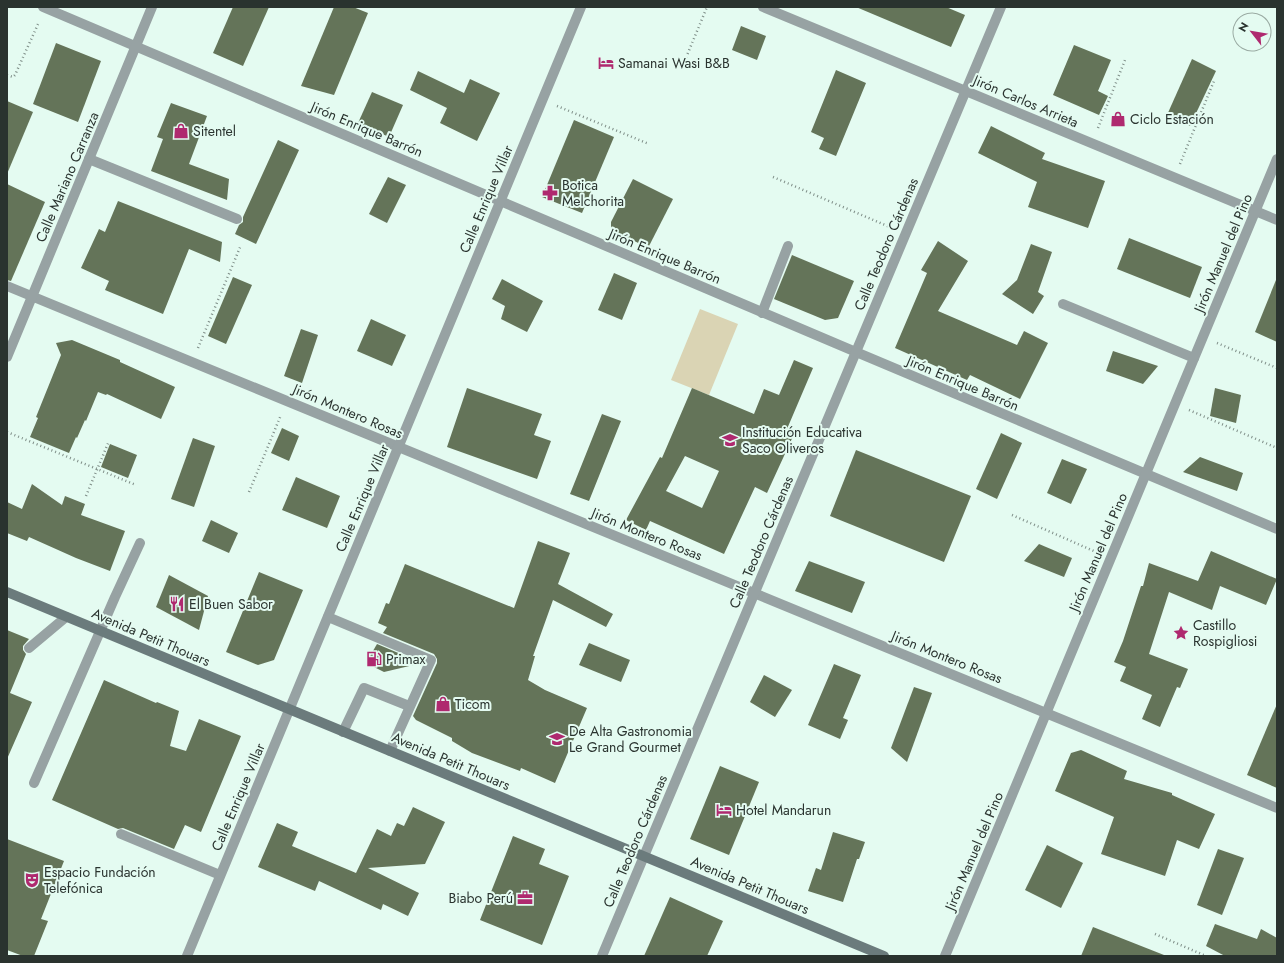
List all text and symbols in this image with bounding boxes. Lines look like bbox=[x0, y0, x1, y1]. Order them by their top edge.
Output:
north arrow bbox=[1232, 12, 1272, 52]
text: N bbox=[1234, 19, 1253, 35]
place label: Samanai Wasi B&B bbox=[618, 53, 730, 73]
hotel icon: Samanai Wasi B&B bbox=[597, 54, 615, 72]
street label: Jirón Carlos Arrieta bbox=[969, 69, 1082, 132]
street label: Jirón Enrique Barrón bbox=[306, 96, 426, 162]
street label: Calle Mariano Carranza bbox=[30, 109, 104, 245]
place label: Ciclo Estación bbox=[1130, 109, 1214, 129]
shop icon: Ciclo Estación bbox=[1109, 110, 1127, 128]
place label: Sitentel bbox=[193, 121, 236, 141]
shop icon: Sitentel bbox=[172, 122, 190, 140]
street label: Calle Enrique Villar bbox=[454, 142, 518, 256]
street label: Calle Teodoro Cárdenas bbox=[849, 174, 923, 313]
place label: Botica Melchorita bbox=[562, 175, 624, 211]
pharmacy icon: Botica Melchorita bbox=[541, 184, 559, 202]
street label: Jirón Manuel del Pino bbox=[1188, 190, 1257, 317]
street label: Jirón Enrique Barrón bbox=[604, 223, 724, 289]
street label: Jirón Enrique Barrón bbox=[902, 350, 1022, 416]
street label: Jirón Montero Rosas bbox=[288, 378, 406, 443]
place label: Institución Educativa Saco Oliveros bbox=[742, 422, 862, 458]
school or university icon: Institución Educativa Saco Oliveros bbox=[721, 431, 739, 449]
street label: Calle Enrique Villar bbox=[330, 441, 394, 555]
street label: Calle Teodoro Cárdenas bbox=[724, 472, 798, 611]
street label: Jirón Manuel del Pino bbox=[1063, 489, 1132, 616]
street label: Jirón Montero Rosas bbox=[587, 502, 706, 565]
place label: El Buen Sabor bbox=[189, 594, 273, 614]
restaurant icon: El Buen Sabor bbox=[168, 595, 186, 613]
street label: Avenida Petit Thouars bbox=[89, 603, 214, 671]
place label: Castillo Rospigliosi bbox=[1193, 615, 1258, 651]
place icon: Castillo Rospigliosi bbox=[1172, 624, 1190, 642]
street label: Jirón Montero Rosas bbox=[887, 625, 1006, 688]
place label: Primax bbox=[386, 649, 425, 669]
fuel station icon: Primax bbox=[365, 650, 383, 668]
place label: Ticom bbox=[455, 694, 490, 714]
shop icon: Ticom bbox=[434, 695, 452, 713]
place label: De Alta Gastronomia Le Grand Gourmet bbox=[569, 721, 692, 757]
street label: Avenida Petit Thouars bbox=[389, 727, 514, 795]
school or university icon: De Alta Gastronomia Le Grand Gourmet bbox=[548, 730, 566, 748]
street label: Calle Enrique Villar bbox=[206, 740, 270, 854]
street label: Calle Teodoro Cárdenas bbox=[598, 771, 672, 910]
street label: Jirón Manuel del Pino bbox=[939, 788, 1008, 915]
place label: Hotel Mandarun bbox=[736, 800, 831, 820]
hotel icon: Hotel Mandarun bbox=[715, 801, 733, 819]
street label: Avenida Petit Thouars bbox=[688, 851, 813, 919]
place label: Espacio Fundación Telefónica bbox=[44, 862, 156, 898]
theatre icon: Espacio Fundación Telefónica bbox=[23, 871, 41, 889]
place label: Biabo Perú bbox=[448, 888, 513, 908]
office icon: Biabo Perú bbox=[516, 889, 534, 907]

